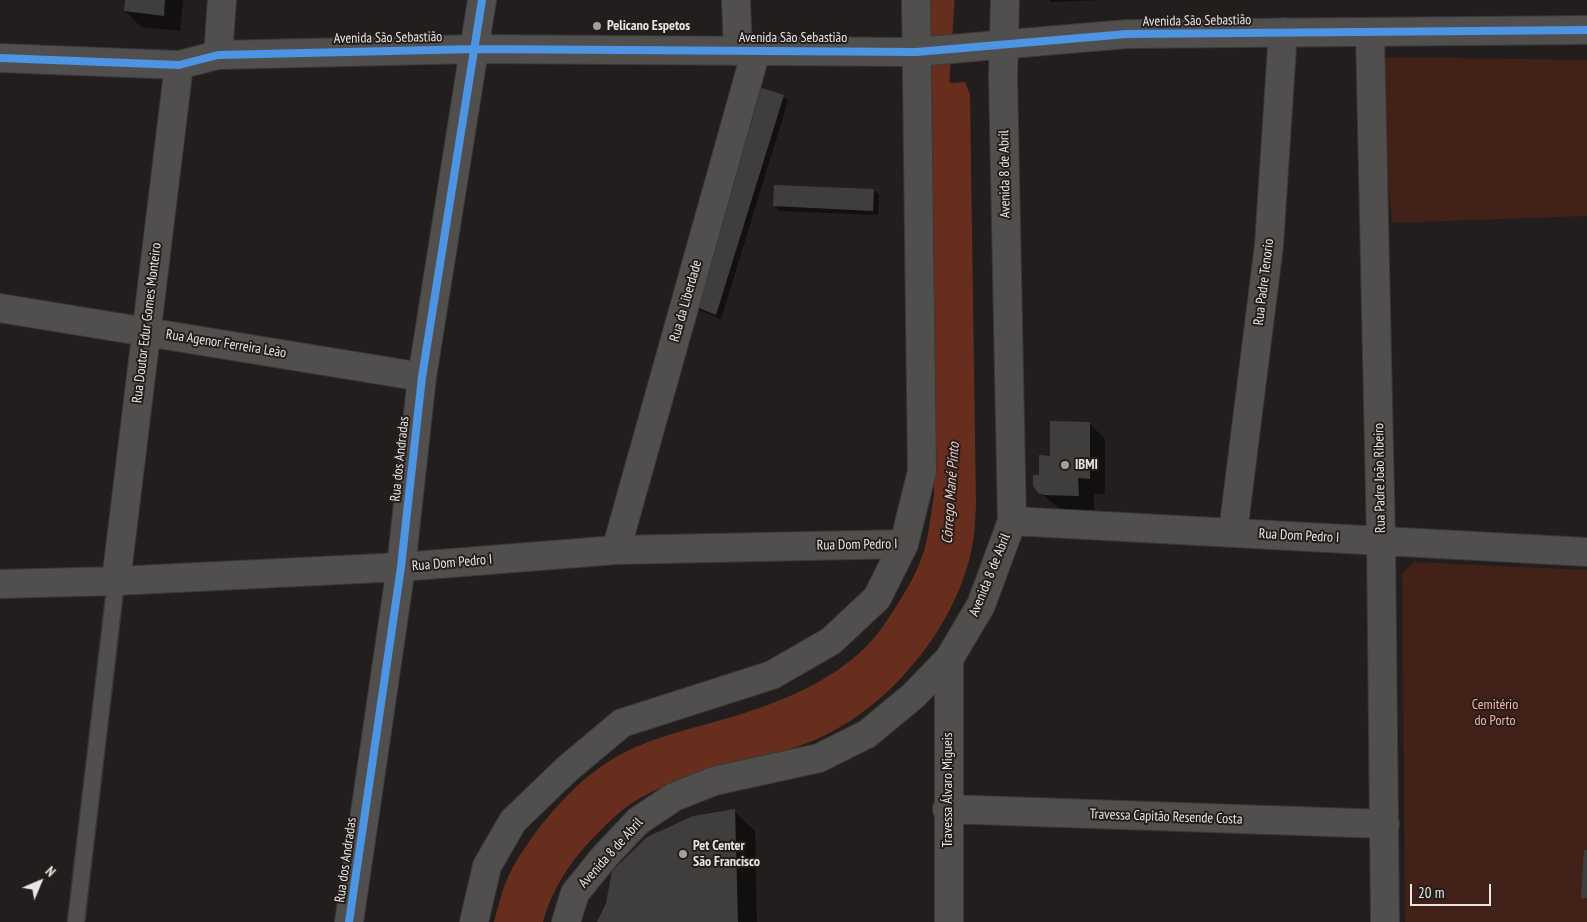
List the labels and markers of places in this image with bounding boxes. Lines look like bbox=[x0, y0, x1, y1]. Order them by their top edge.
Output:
place label: Pelicano Espetos bbox=[607, 18, 690, 34]
marker: Pelicano Espetos bbox=[591, 20, 603, 32]
place label: IBMI bbox=[1075, 457, 1098, 473]
marker: IBMI bbox=[1059, 459, 1071, 471]
place label: Pet Center São Francisco bbox=[693, 838, 760, 870]
marker: Pet Center São Francisco bbox=[677, 848, 689, 860]

